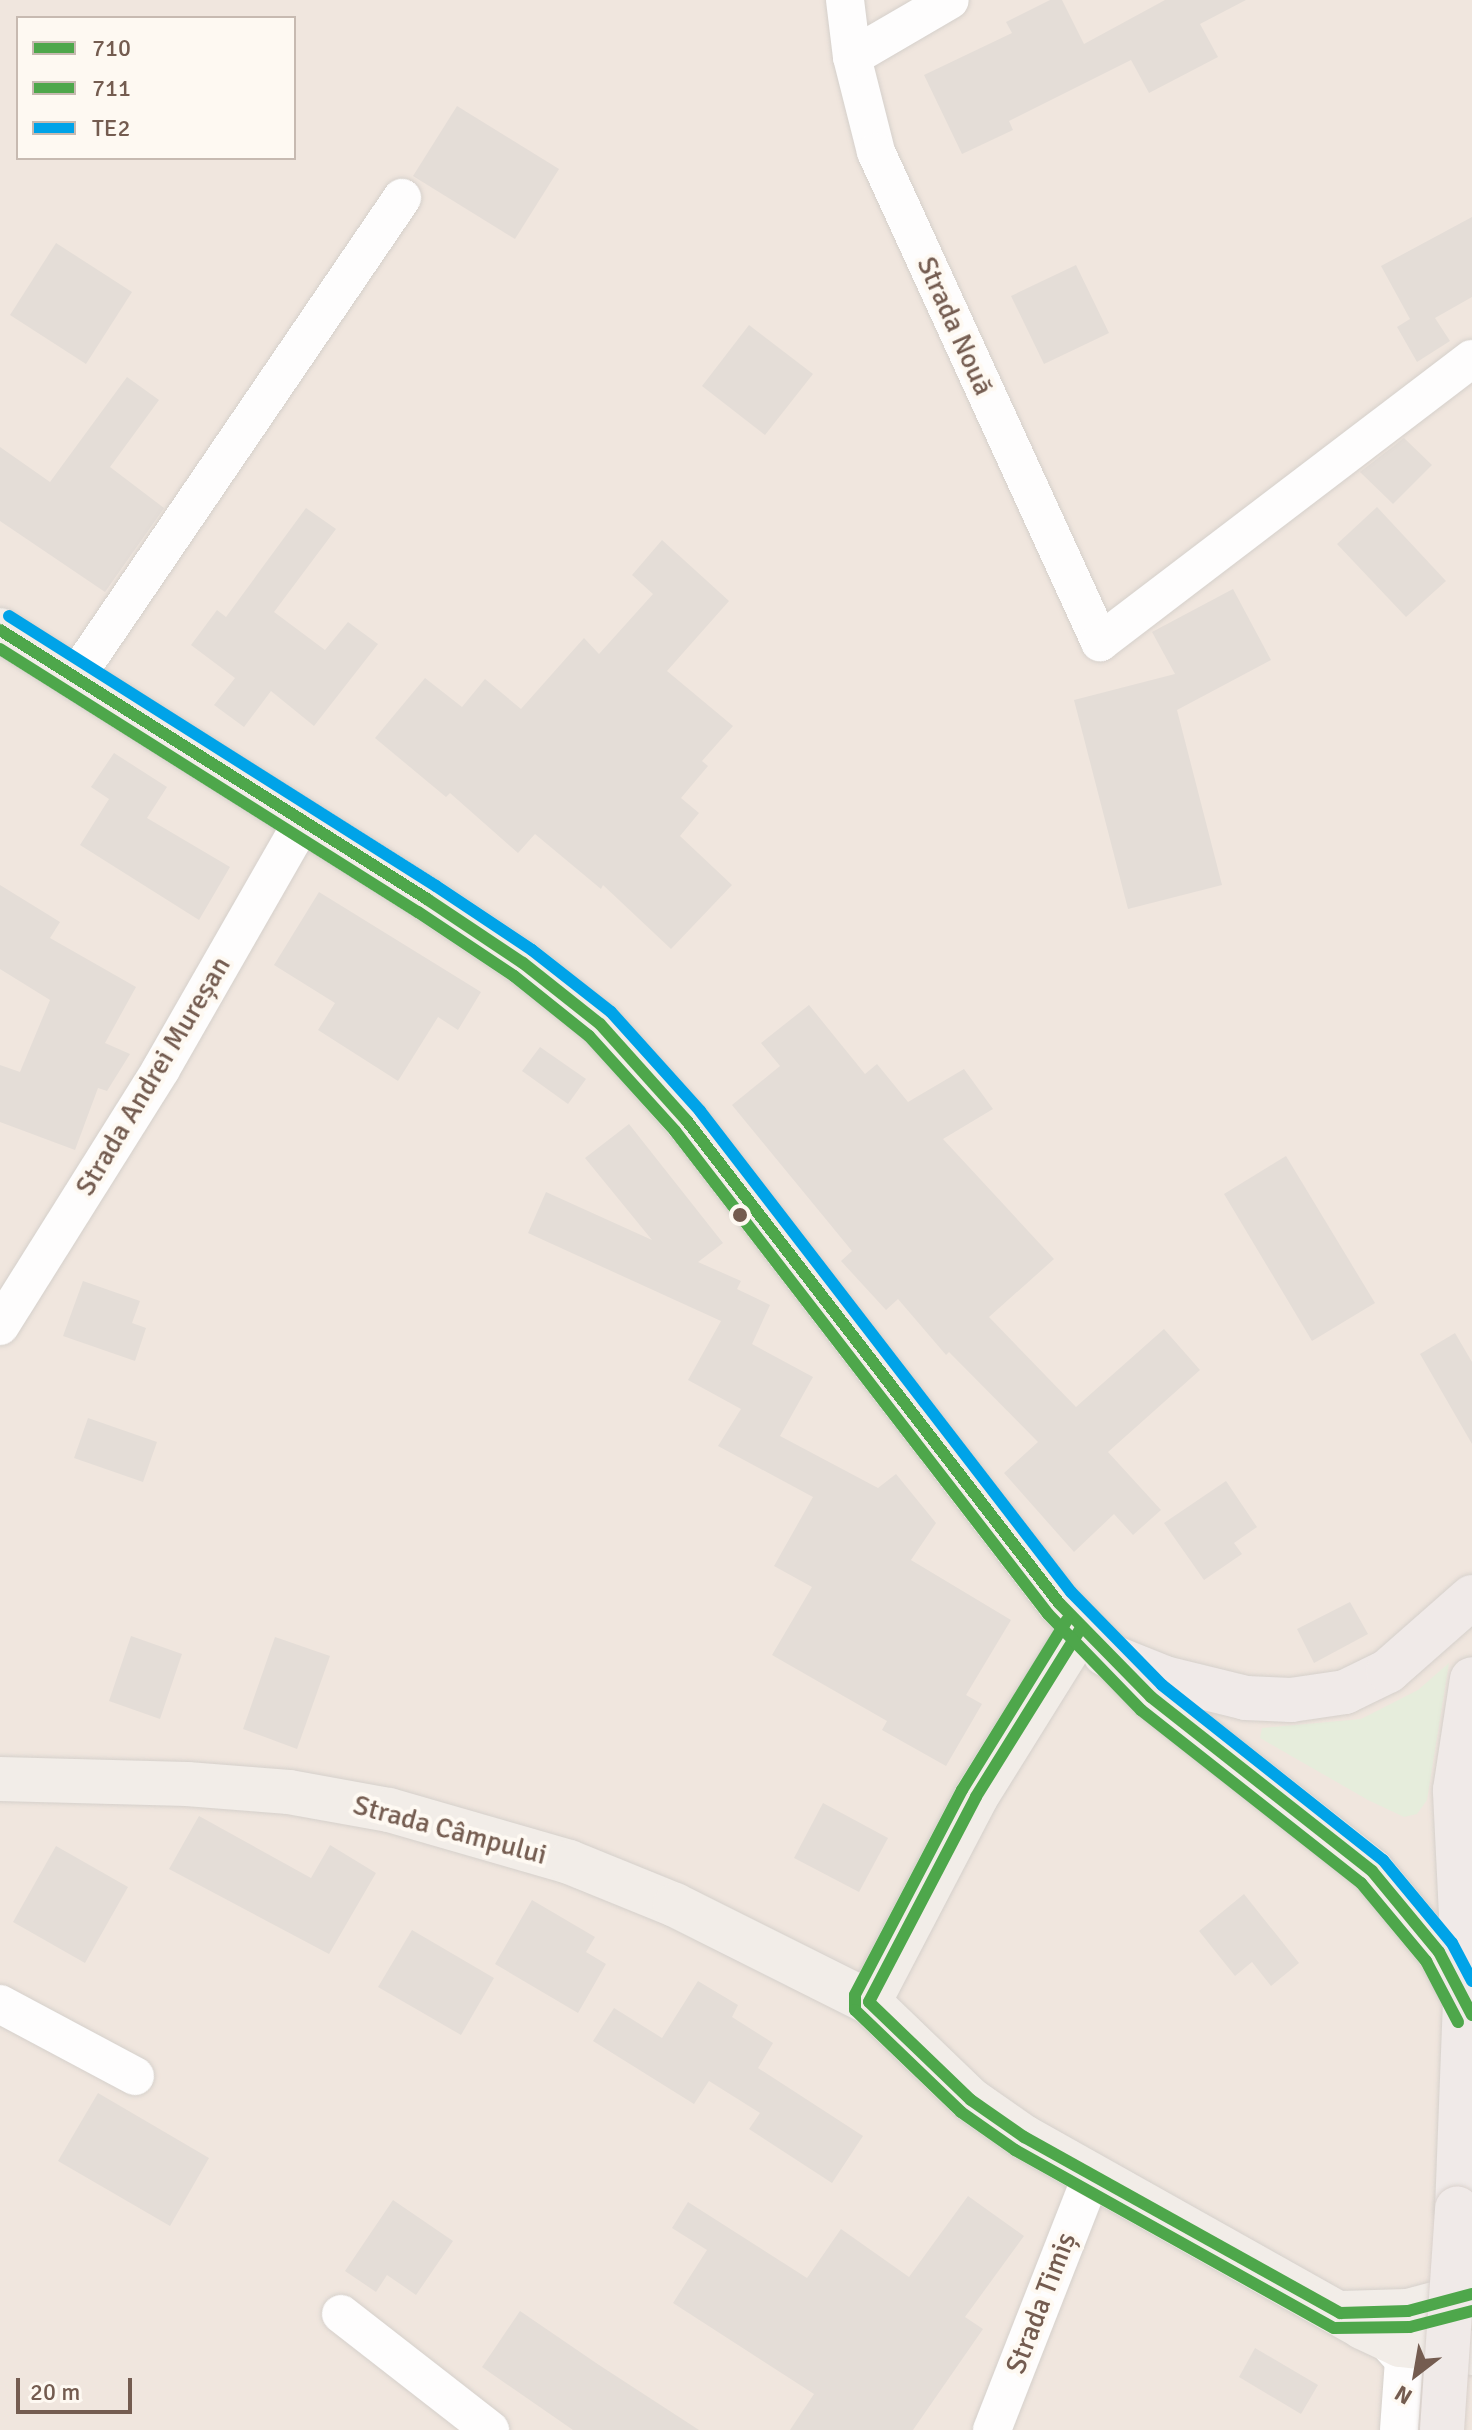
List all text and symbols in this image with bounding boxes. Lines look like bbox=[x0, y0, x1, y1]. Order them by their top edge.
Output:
legend bbox=[16, 16, 296, 160]
text: 710 bbox=[92, 33, 131, 63]
text: 711 bbox=[92, 73, 131, 103]
text: TE2 bbox=[92, 113, 130, 143]
street label: Strada Nouă bbox=[910, 252, 1000, 400]
street label: Strada Andrei Mureșan bbox=[68, 950, 238, 1202]
unlabelled marker bbox=[732, 1207, 748, 1223]
street label: Strada Câmpului bbox=[350, 1788, 550, 1872]
street label: Strada Timiș bbox=[999, 2228, 1083, 2378]
north arrow bbox=[1376, 2334, 1456, 2414]
scale bar bbox=[20, 2362, 136, 2412]
text: 20 m bbox=[30, 2377, 80, 2407]
text: N bbox=[1390, 2379, 1417, 2411]

